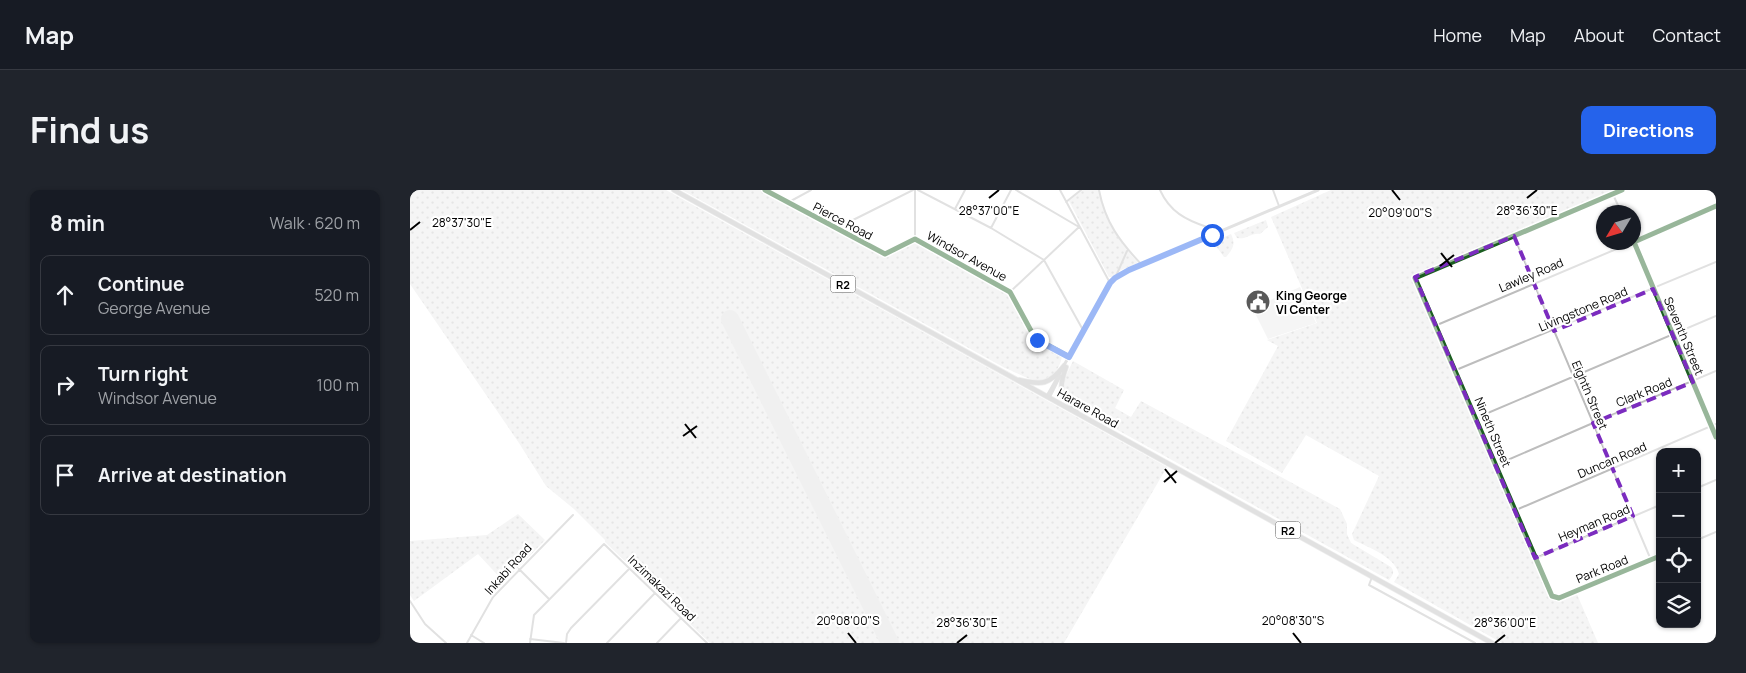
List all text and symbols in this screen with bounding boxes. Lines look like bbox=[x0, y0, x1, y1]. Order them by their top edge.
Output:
text: Map bbox=[25, 18, 74, 51]
text: Home bbox=[1433, 23, 1482, 47]
text: Map bbox=[1510, 23, 1546, 47]
text: About bbox=[1574, 23, 1624, 47]
text: Contact bbox=[1652, 23, 1721, 47]
text: Find us bbox=[30, 106, 149, 154]
button: Directions bbox=[1581, 106, 1716, 154]
street label: Pierce Road bbox=[810, 198, 876, 244]
text: 28°37'00"E bbox=[959, 202, 1019, 219]
text: 28°36'30"E bbox=[1496, 202, 1558, 219]
text: 20°09'00"S bbox=[1368, 204, 1432, 221]
north arrow bbox=[1596, 205, 1641, 250]
text: 8 min bbox=[50, 209, 105, 237]
text: Walk · 620 m bbox=[270, 212, 360, 234]
text: 28°37'30"E bbox=[432, 214, 492, 231]
route start bbox=[1201, 224, 1224, 247]
street label: Windsor Avenue bbox=[924, 227, 1010, 285]
street label: Lawley Road bbox=[1496, 254, 1566, 296]
text: Continue bbox=[98, 271, 184, 297]
road number: R2 bbox=[830, 276, 856, 292]
icon: ahead bbox=[51, 281, 79, 309]
street label: Livingstone Road bbox=[1536, 283, 1630, 335]
text: 520 m bbox=[315, 284, 359, 306]
place label: King George VI Center bbox=[1276, 287, 1347, 318]
public building icon: King George VI Center bbox=[1245, 289, 1271, 315]
street label: Seventh Street bbox=[1660, 294, 1708, 378]
text: George Avenue bbox=[98, 297, 210, 319]
route end bbox=[1026, 329, 1049, 352]
street label: Eighth Street bbox=[1568, 358, 1612, 432]
text: Turn right bbox=[98, 361, 188, 387]
icon: right bbox=[51, 371, 79, 399]
street label: Clark Road bbox=[1613, 373, 1675, 411]
text: 100 m bbox=[316, 374, 359, 396]
street label: Harare Road bbox=[1054, 384, 1122, 432]
text: Windsor Avenue bbox=[98, 387, 217, 409]
street label: Nineth Street bbox=[1471, 394, 1515, 470]
street label: Duncan Road bbox=[1575, 438, 1649, 482]
map controls bbox=[1656, 448, 1701, 628]
button: + bbox=[1656, 448, 1701, 493]
icon: arrive bbox=[51, 461, 79, 489]
text: Arrive at destination bbox=[98, 462, 287, 488]
button: − bbox=[1656, 493, 1701, 538]
street label: Heyman Road bbox=[1556, 500, 1632, 546]
road number: R2 bbox=[1276, 522, 1300, 538]
button: locate bbox=[1656, 538, 1701, 583]
street label: Inkabi Road bbox=[481, 540, 535, 598]
street label: Inzimakazi Road bbox=[624, 551, 700, 625]
street label: Park Road bbox=[1573, 551, 1631, 587]
button: layers bbox=[1656, 583, 1701, 628]
text: 20°08'00"S bbox=[816, 612, 880, 629]
text: 20°08'30"S bbox=[1262, 612, 1324, 629]
text: 28°36'30"E bbox=[936, 614, 998, 631]
text: 28°36'00"E bbox=[1474, 614, 1536, 631]

